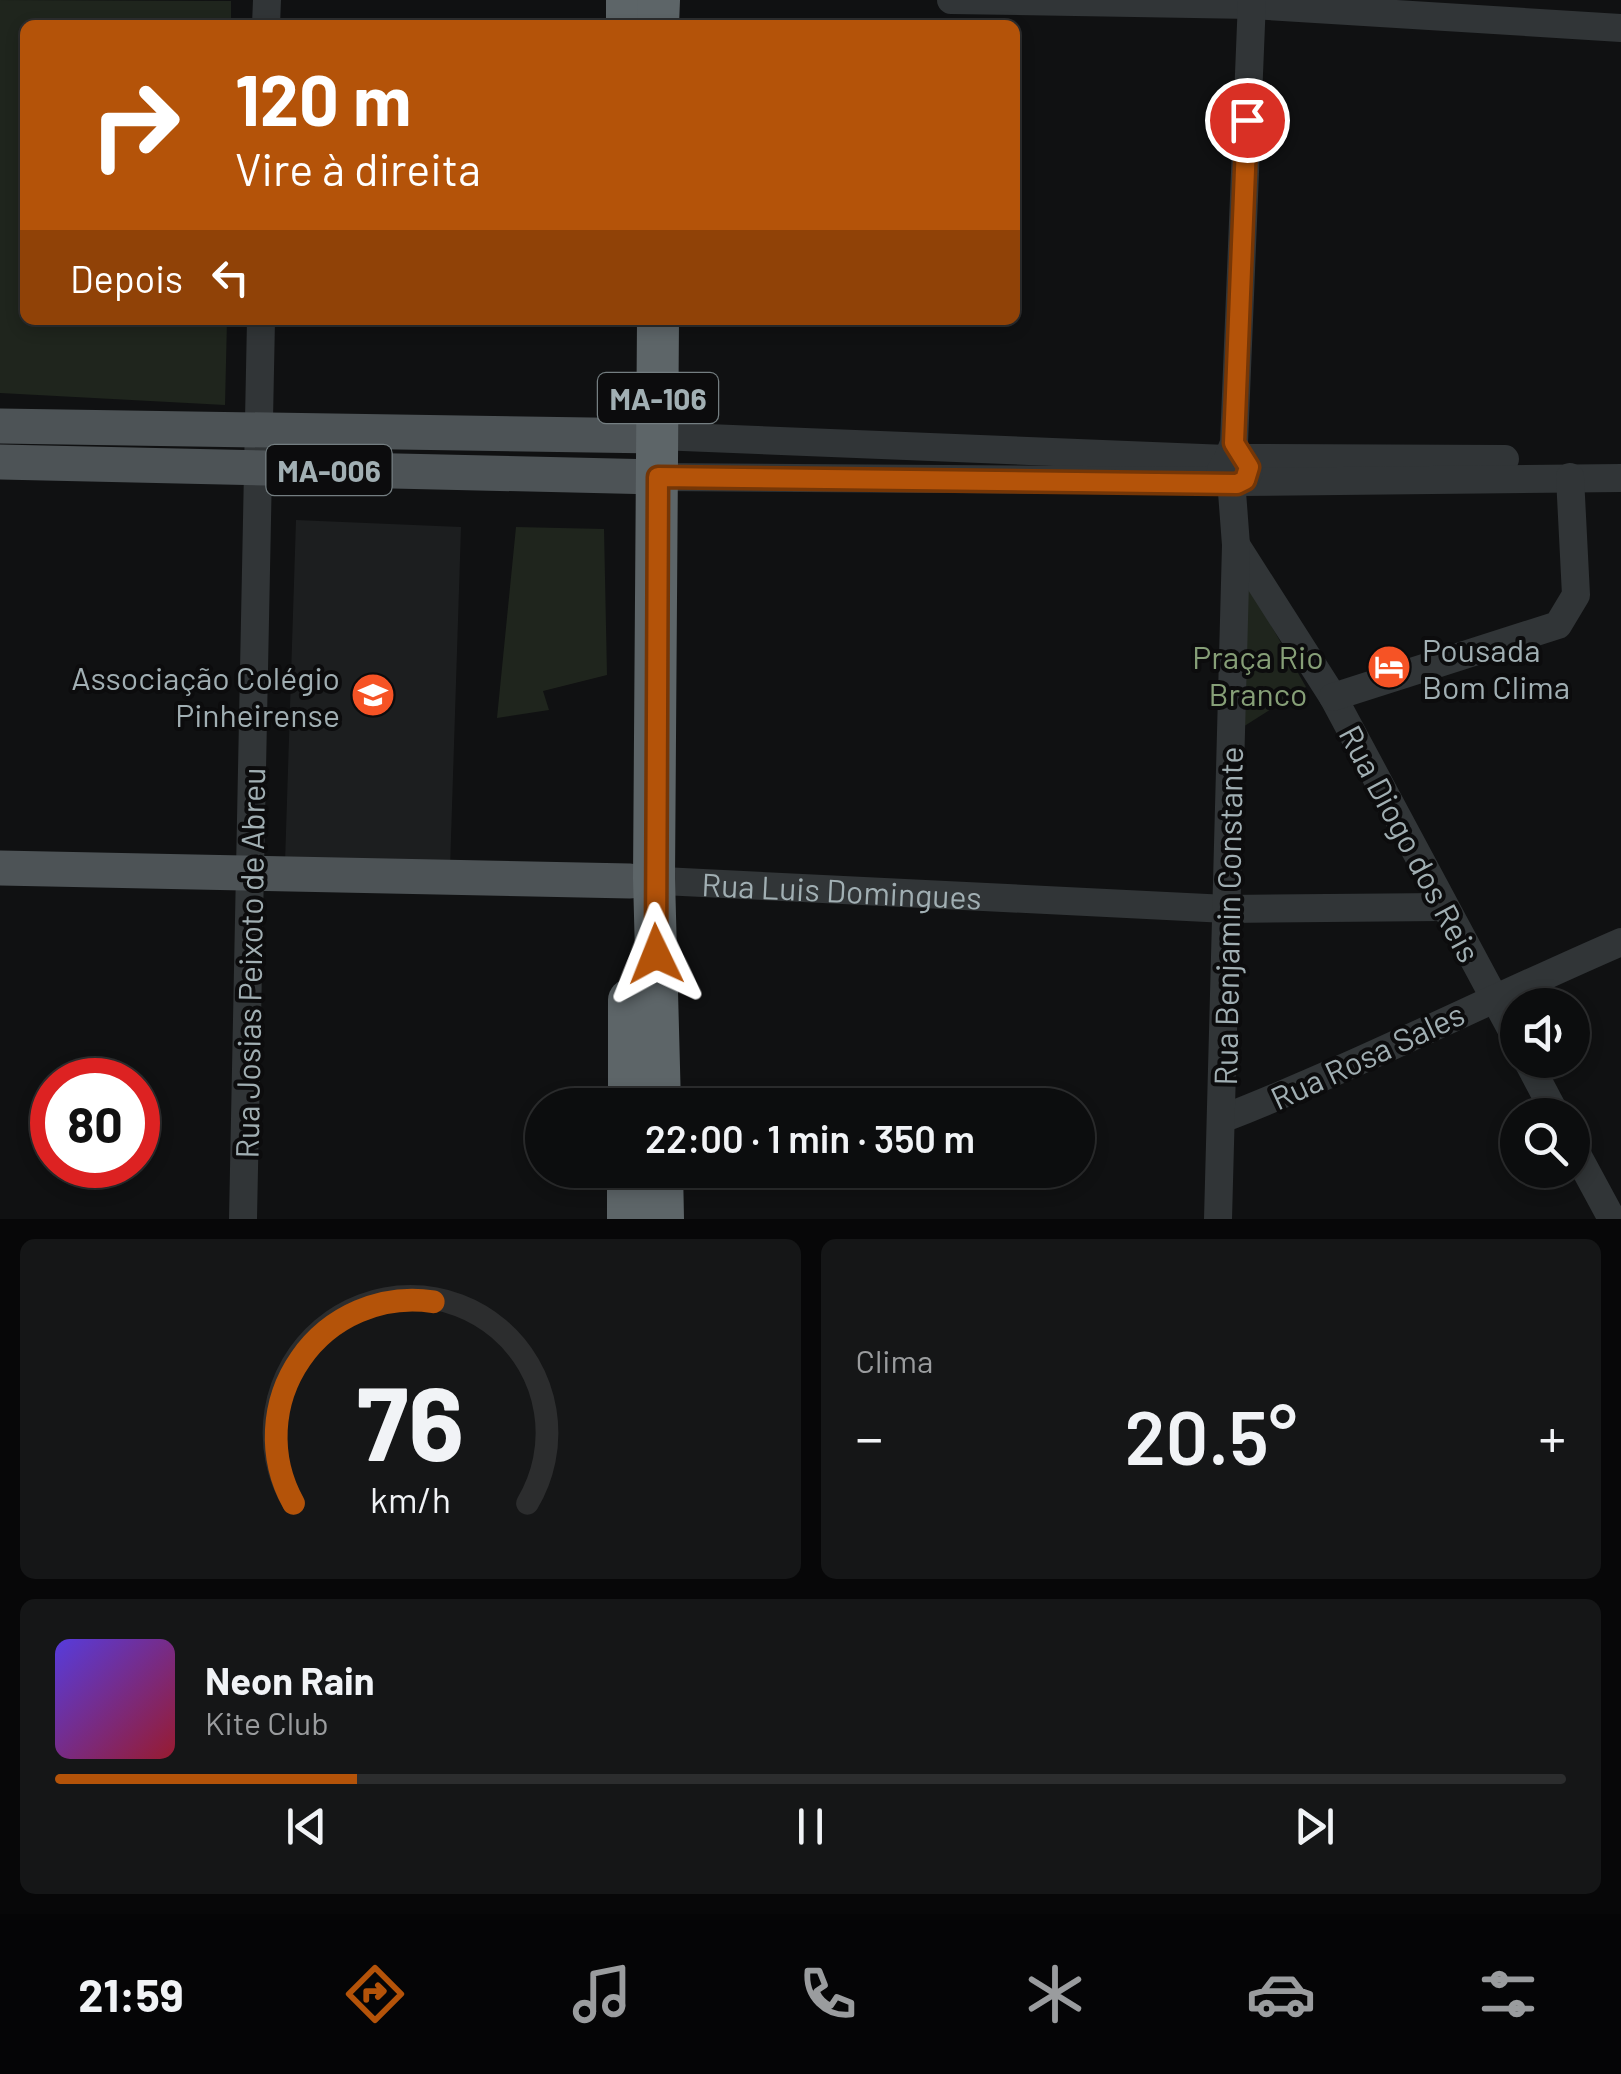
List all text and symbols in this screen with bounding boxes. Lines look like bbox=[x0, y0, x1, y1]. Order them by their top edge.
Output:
text: 120 m bbox=[235, 56, 411, 140]
icon: right bbox=[70, 60, 200, 190]
pin bbox=[1205, 78, 1290, 163]
icon: arrive bbox=[1220, 93, 1275, 148]
text: Vire à direita bbox=[235, 141, 481, 195]
icon: left bbox=[203, 250, 258, 305]
text: Depois bbox=[70, 255, 183, 301]
road number: MA-106 bbox=[598, 373, 718, 423]
road number: MA-006 bbox=[266, 445, 392, 495]
place label: Pousada Bom Clima bbox=[1422, 630, 1570, 705]
park label: Praça Rio Branco bbox=[1192, 637, 1324, 712]
hotel icon: Pousada Bom Clima bbox=[1366, 644, 1412, 690]
place label: Associação Colégio Pinheirense bbox=[71, 658, 340, 733]
school or university icon: Associação Colégio Pinheirense bbox=[350, 672, 396, 718]
street label: Rua Diogo dos Reis bbox=[1333, 718, 1489, 968]
street label: Rua Benjamin Constante bbox=[1205, 746, 1249, 1086]
street label: Rua Josias Peixoto de Abreu bbox=[227, 767, 271, 1159]
street label: Rua Luis Domingues bbox=[701, 864, 983, 916]
position arrow bbox=[604, 902, 708, 1006]
map controls bbox=[1500, 988, 1590, 1188]
button: sound bbox=[1500, 988, 1590, 1078]
street label: Rua Rosa Sales bbox=[1264, 994, 1470, 1116]
speed limit sign: 80 bbox=[30, 1058, 160, 1188]
button: search bbox=[1500, 1098, 1590, 1188]
text: 22:00 · 1 min · 350 m bbox=[645, 1115, 975, 1161]
text: Clima bbox=[856, 1341, 933, 1379]
text: 76 bbox=[357, 1357, 464, 1482]
text: 20.5° bbox=[1124, 1390, 1297, 1480]
text: − bbox=[856, 1403, 883, 1469]
text: + bbox=[1538, 1403, 1566, 1469]
text: km/h bbox=[370, 1477, 451, 1520]
text: Neon Rain bbox=[205, 1657, 374, 1703]
text: Kite Club bbox=[205, 1703, 329, 1741]
icon: previous bbox=[279, 1799, 334, 1854]
icon: pause bbox=[783, 1799, 838, 1854]
icon: next bbox=[1287, 1799, 1342, 1854]
icon: directions bbox=[340, 1959, 410, 2029]
icon: music bbox=[567, 1959, 637, 2029]
icon: phone bbox=[793, 1959, 863, 2029]
icon: climate bbox=[1020, 1959, 1090, 2029]
icon: car bbox=[1246, 1959, 1316, 2029]
icon: filters bbox=[1473, 1959, 1543, 2029]
text: 21:59 bbox=[78, 1967, 184, 2021]

